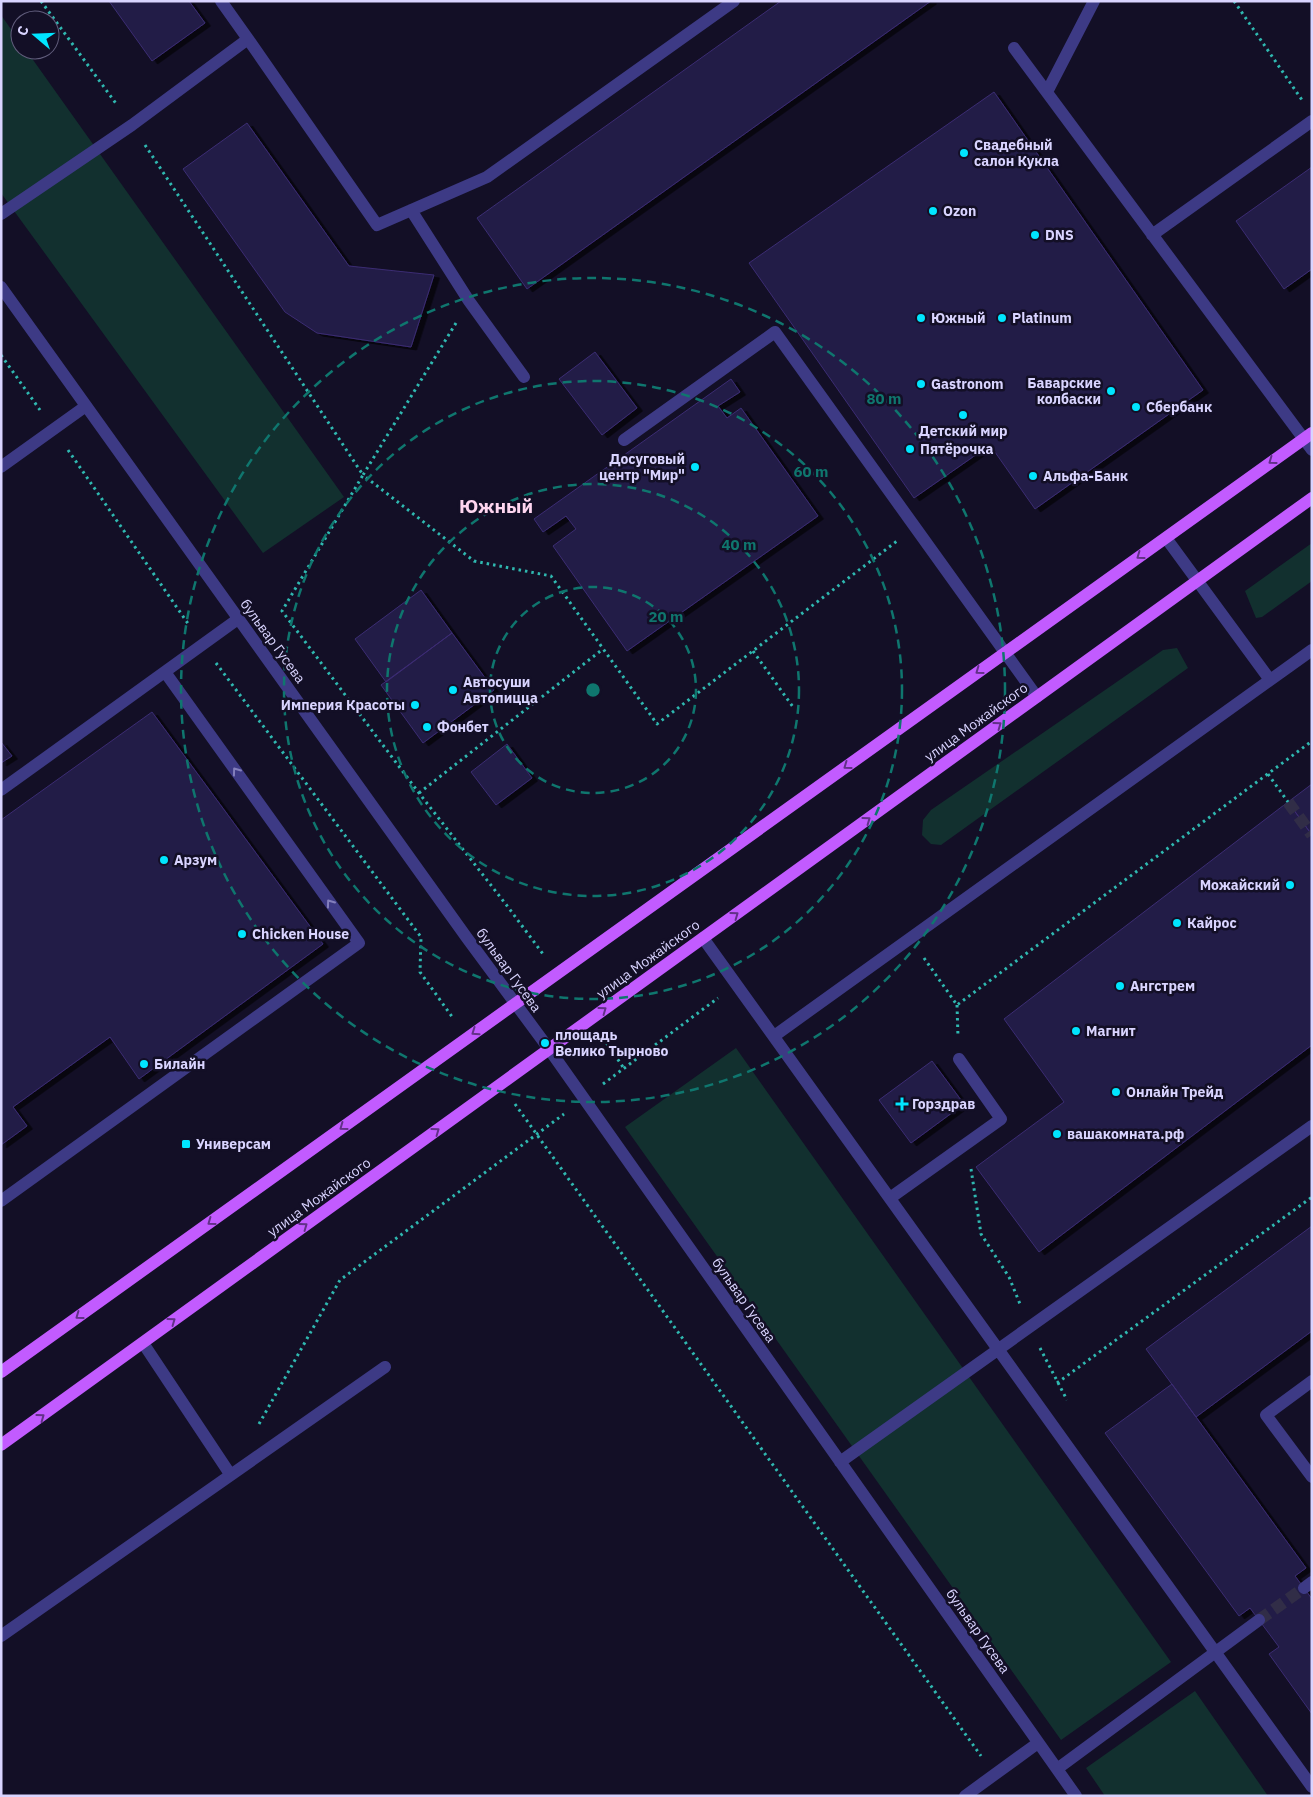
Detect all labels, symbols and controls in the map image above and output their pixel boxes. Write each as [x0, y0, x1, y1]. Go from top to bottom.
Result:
north arrow [10, 10, 60, 60]
text: С [13, 24, 33, 38]
place label: Свадебный салон Кукла [974, 136, 1059, 170]
marker: Свадебный салон Кукла [958, 147, 970, 159]
place label: Ozon [943, 202, 976, 220]
marker: Ozon [927, 205, 939, 217]
place label: DNS [1045, 226, 1074, 244]
marker: DNS [1029, 229, 1041, 241]
place label: Южный [931, 309, 986, 327]
place label: Platinum [1012, 309, 1072, 327]
marker: Южный [915, 312, 927, 324]
marker: Platinum [996, 312, 1008, 324]
place label: Баварские колбаски [1027, 374, 1101, 408]
place label: Gastronom [931, 375, 1004, 393]
marker: Gastronom [915, 378, 927, 390]
marker: Баварские колбаски [1105, 385, 1117, 397]
text: 80 m [867, 389, 901, 408]
place label: Сбербанк [1146, 398, 1212, 416]
marker: Сбербанк [1130, 401, 1142, 413]
marker: Детский мир [957, 409, 969, 421]
place label: Детский мир [918, 422, 1008, 440]
place label: Пятёрочка [920, 440, 993, 458]
marker: Пятёрочка [904, 443, 916, 455]
place label: Досуговый центр "Мир" [599, 450, 685, 484]
one-way arrow [1268, 455, 1278, 464]
marker: Досуговый центр "Мир" [689, 461, 701, 473]
text: 60 m [794, 462, 828, 481]
place label: Альфа-Банк [1043, 467, 1128, 485]
marker: Альфа-Банк [1027, 470, 1039, 482]
district label: Южный [459, 494, 533, 518]
text: 40 m [722, 535, 756, 554]
one-way arrow [1136, 550, 1146, 559]
street label: бульвар Гусева [236, 595, 310, 687]
text: 20 m [649, 607, 683, 626]
one-way arrow [975, 665, 985, 674]
place label: Автосуши Автопицца [463, 673, 538, 707]
street label: улица Можайского [921, 678, 1031, 766]
centre of rings [584, 681, 602, 699]
marker: Автосуши Автопицца [447, 684, 459, 696]
place label: Империя Красоты [281, 696, 405, 714]
marker: Империя Красоты [409, 699, 421, 711]
place label: Фонбет [437, 718, 489, 736]
marker: Фонбет [421, 721, 433, 733]
one-way arrow [992, 722, 1002, 731]
one-way arrow [844, 760, 853, 768]
one-way arrow [233, 767, 242, 777]
one-way arrow [861, 817, 870, 826]
place label: Арзум [174, 851, 217, 869]
marker: Арзум [158, 854, 170, 866]
place label: Можайский [1200, 876, 1280, 894]
marker: Можайский [1284, 879, 1296, 891]
one-way arrow [327, 899, 336, 909]
one-way arrow [729, 912, 739, 921]
place label: Кайрос [1187, 914, 1237, 932]
street label: улица Можайского [593, 915, 703, 1003]
marker: Кайрос [1171, 917, 1183, 929]
street label: бульвар Гусева [472, 924, 546, 1016]
place label: Chicken House [252, 925, 349, 943]
marker: Chicken House [236, 928, 248, 940]
place label: Ангстрем [1130, 977, 1195, 995]
marker: Ангстрем [1114, 980, 1126, 992]
one-way arrow [597, 1007, 607, 1016]
place label: Магнит [1086, 1022, 1136, 1040]
marker: Магнит [1070, 1025, 1082, 1037]
one-way arrow [471, 1026, 481, 1035]
place label: площадь Велико Тырново [555, 1026, 669, 1060]
marker: площадь Велико Тырново [539, 1037, 551, 1049]
place label: Билайн [154, 1055, 205, 1073]
marker: Билайн [138, 1058, 150, 1070]
place label: Онлайн Трейд [1126, 1083, 1223, 1101]
marker: Онлайн Трейд [1110, 1086, 1122, 1098]
place label: Горздрав [912, 1095, 975, 1113]
marker: Горздрав [896, 1098, 908, 1110]
one-way arrow [339, 1121, 349, 1130]
place label: вашакомната.рф [1067, 1125, 1184, 1143]
one-way arrow [430, 1128, 440, 1137]
marker: вашакомната.рф [1051, 1128, 1063, 1140]
place label: Универсам [196, 1135, 271, 1153]
marker: Универсам [180, 1138, 192, 1150]
street label: улица Можайского [264, 1153, 374, 1241]
one-way arrow [208, 1216, 217, 1224]
one-way arrow [298, 1223, 308, 1232]
street label: бульвар Гусева [708, 1254, 780, 1346]
one-way arrow [75, 1310, 85, 1319]
one-way arrow [167, 1318, 176, 1328]
one-way arrow [35, 1414, 45, 1423]
street label: бульвар Гусева [942, 1585, 1014, 1677]

